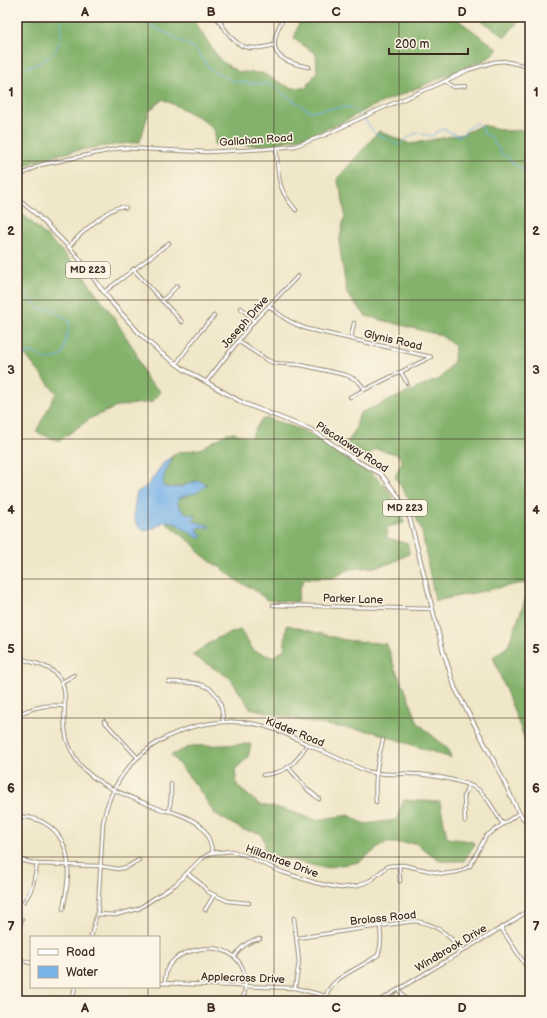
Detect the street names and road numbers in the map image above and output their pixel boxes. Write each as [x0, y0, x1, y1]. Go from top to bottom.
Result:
street label: Gallahan Road [219, 131, 293, 149]
road number: MD 223 [66, 262, 110, 278]
street label: Joseph Drive [219, 293, 272, 351]
street label: Glynis Road [363, 327, 423, 353]
street label: Piscataway Road [313, 419, 391, 475]
road number: MD 223 [383, 500, 427, 516]
street label: Parker Lane [323, 591, 384, 607]
street label: Kidder Road [264, 714, 326, 750]
street label: Hillantrae Drive [244, 842, 321, 880]
street label: Brolass Road [349, 908, 417, 928]
street label: Windbrook Drive [413, 921, 490, 974]
street label: Applecross Drive [201, 970, 286, 986]

